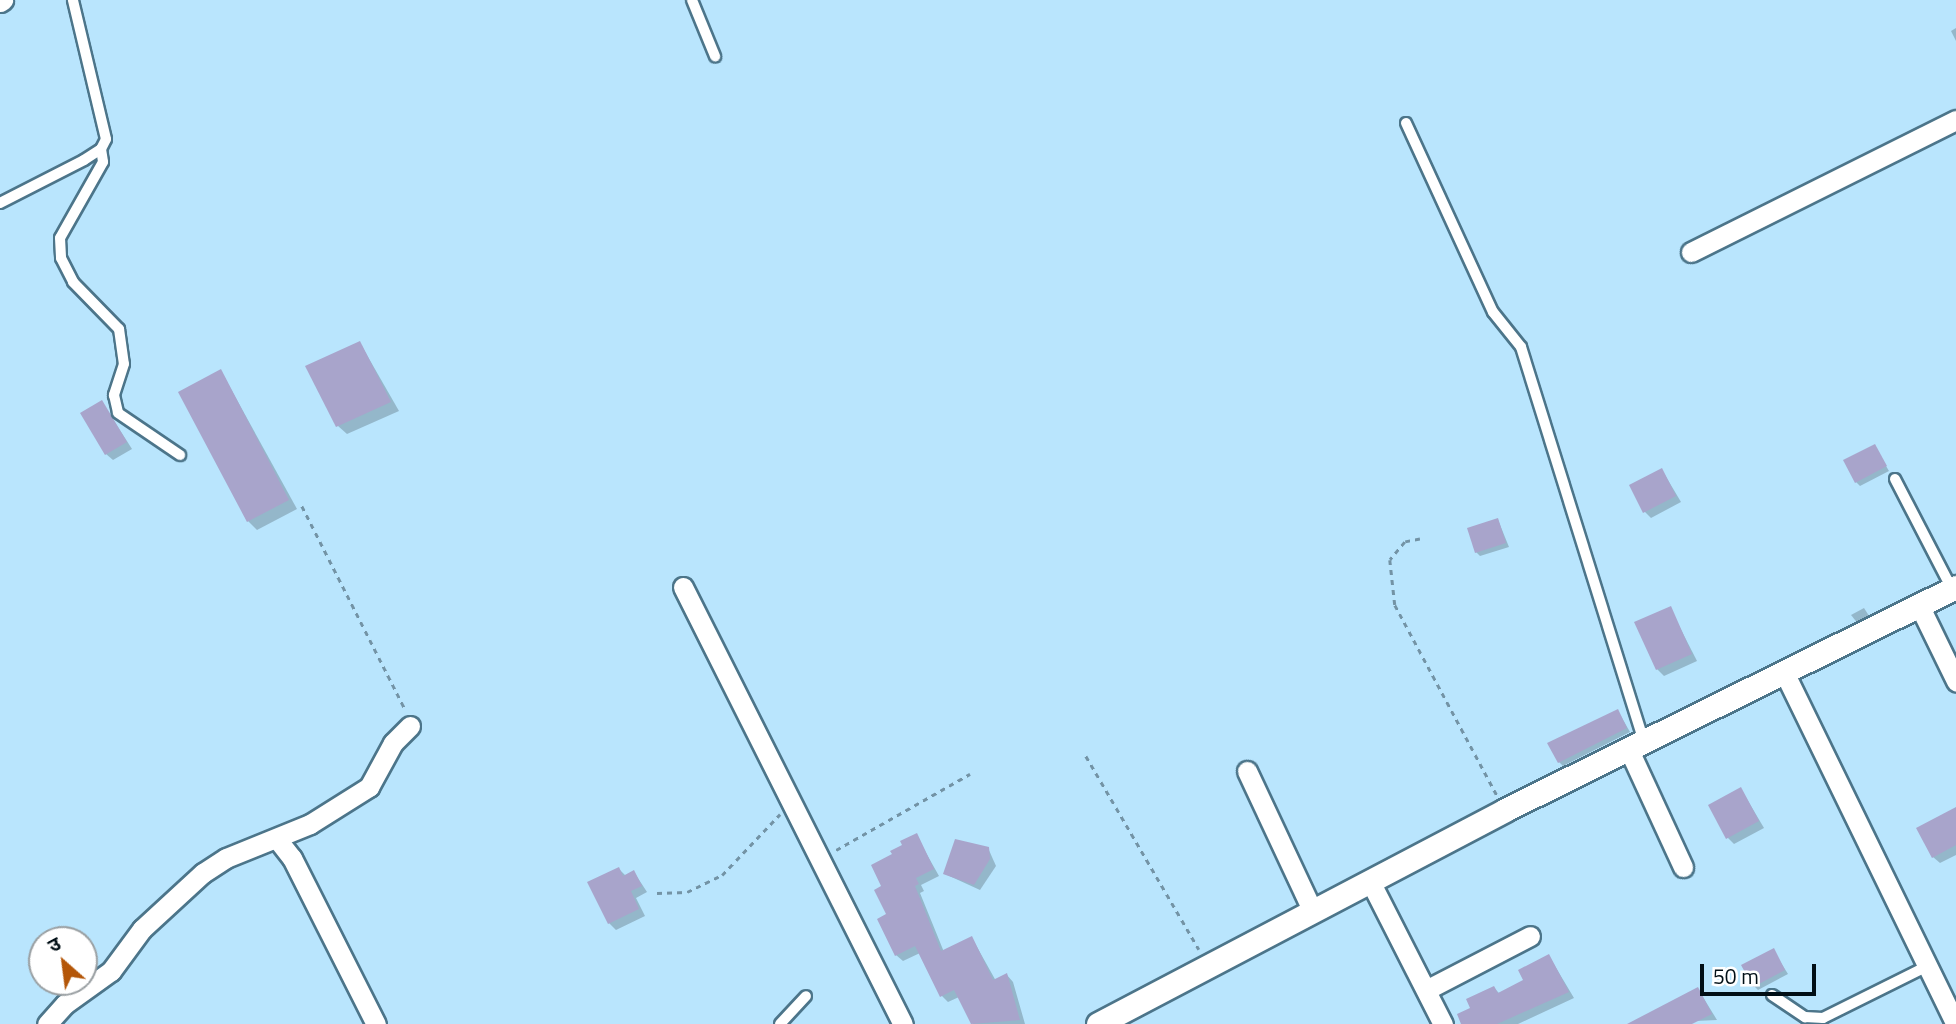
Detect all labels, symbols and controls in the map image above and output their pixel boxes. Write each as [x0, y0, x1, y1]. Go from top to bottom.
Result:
north arrow [28, 926, 98, 996]
text: उ [42, 928, 66, 959]
scale bar [1704, 950, 1820, 994]
text: 50 m [1713, 960, 1759, 992]

